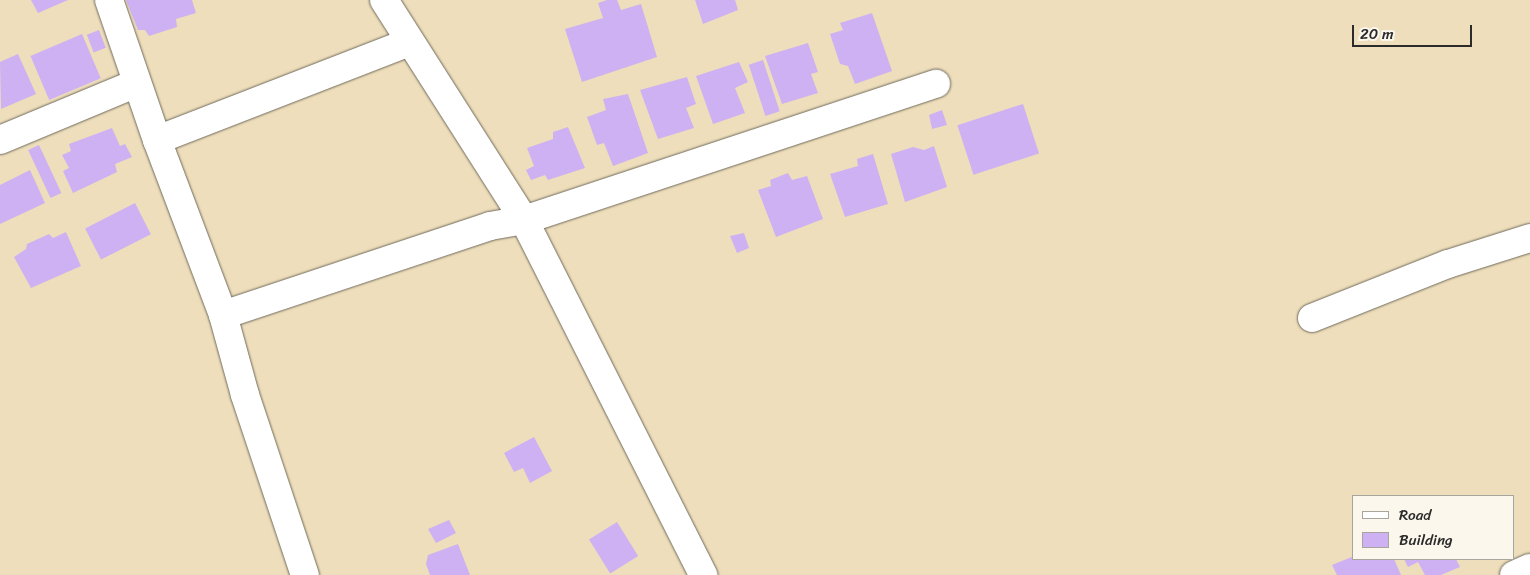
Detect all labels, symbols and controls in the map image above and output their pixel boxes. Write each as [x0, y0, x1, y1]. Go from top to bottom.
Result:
scale bar [1355, 15, 1475, 47]
text: 20 m [1360, 21, 1394, 47]
legend [1352, 495, 1515, 560]
text: Road [1399, 502, 1431, 528]
text: Building [1399, 527, 1453, 553]

